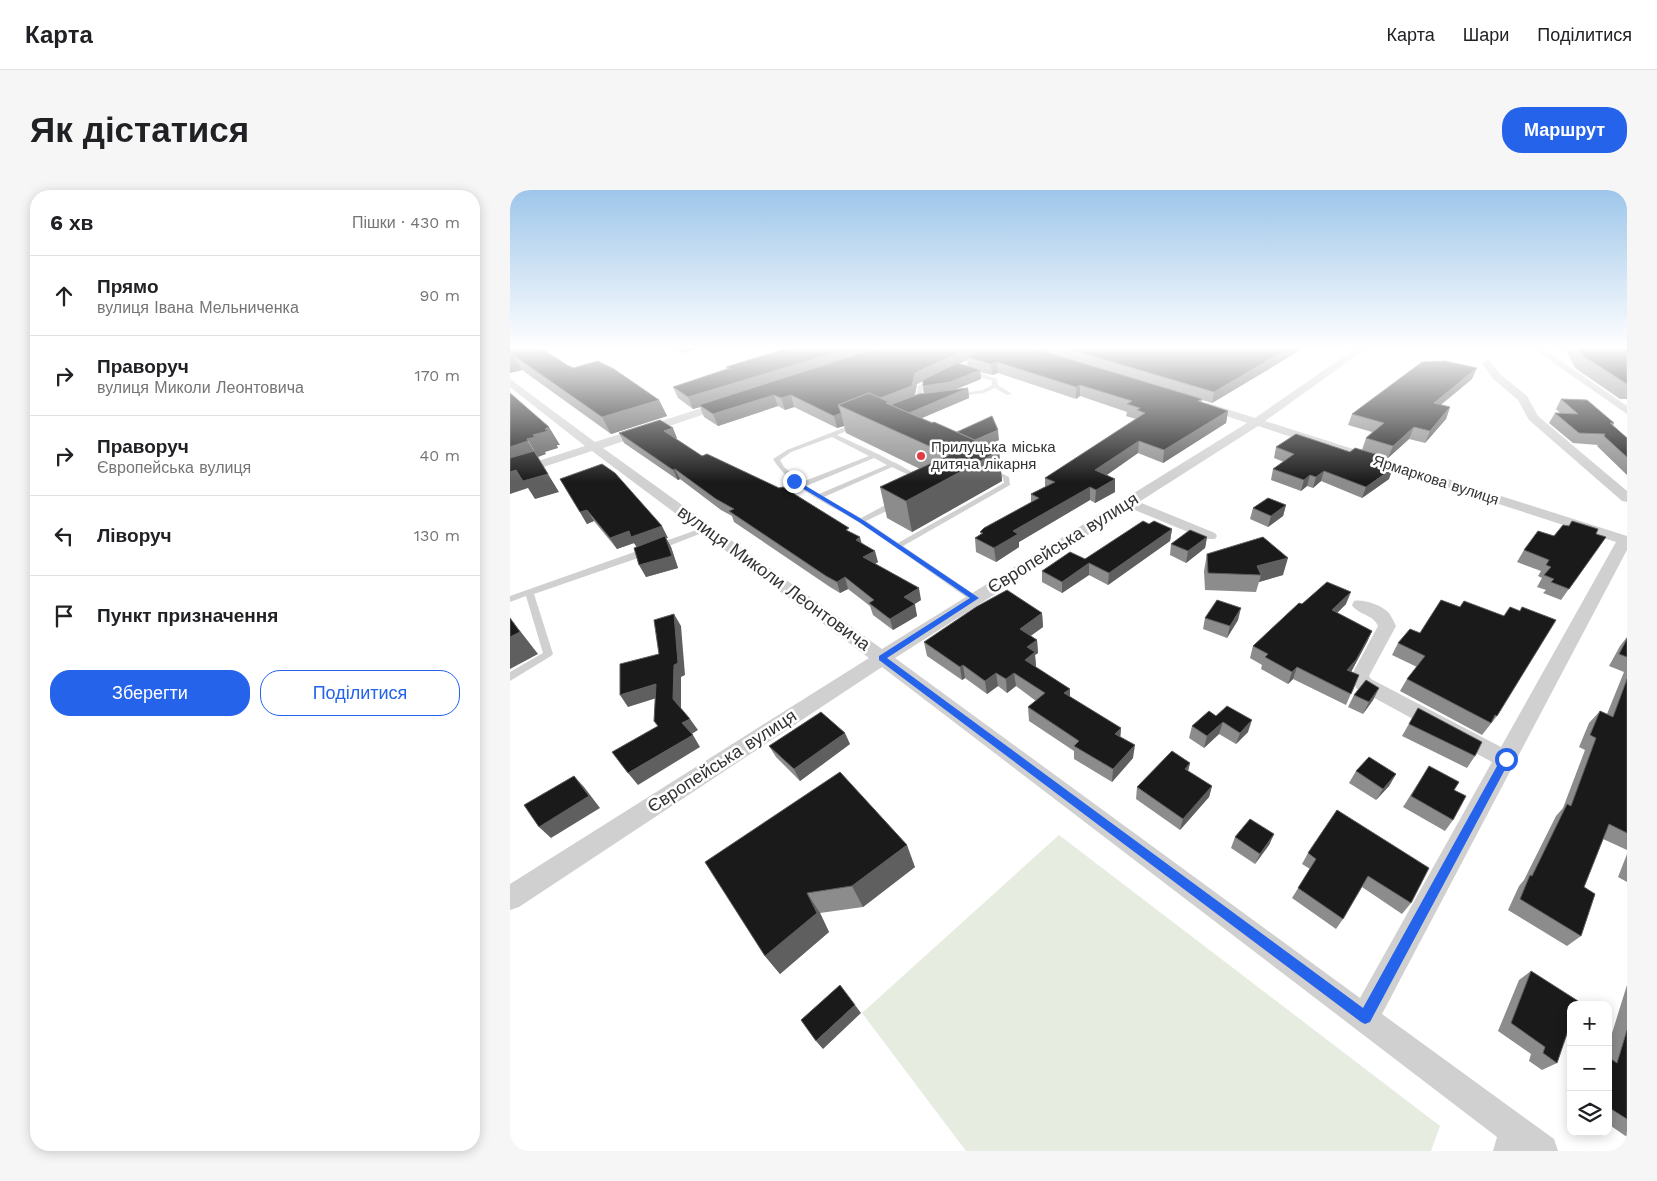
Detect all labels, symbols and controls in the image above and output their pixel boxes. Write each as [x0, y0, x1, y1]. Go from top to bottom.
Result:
text: Карта [25, 21, 93, 49]
text: Карта [1387, 24, 1435, 45]
text: Шари [1463, 24, 1509, 45]
text: Поділитися [1537, 24, 1632, 45]
button: Маршрут [1502, 107, 1627, 153]
text: Як дістатися [30, 109, 249, 151]
text: 6 хв [50, 210, 94, 235]
text: Пішки · 430 m [352, 213, 460, 232]
text: Прямо [97, 275, 159, 298]
icon: ahead [50, 282, 78, 310]
text: 90 m [419, 286, 460, 305]
text: вулиця Івана Мельниченка [97, 298, 299, 317]
text: Праворуч [97, 355, 189, 378]
icon: right [50, 362, 78, 390]
text: 170 m [414, 366, 460, 385]
text: вулиця Миколи Леонтовича [97, 378, 304, 397]
text: Праворуч [97, 435, 189, 458]
place label: Прилуцька міська дитяча лікарня [931, 438, 1056, 473]
icon: right [50, 442, 78, 470]
text: 40 m [420, 446, 460, 465]
marker: Прилуцька міська дитяча лікарня [915, 450, 927, 462]
street label: Ярмаркова вулиця [1371, 451, 1501, 509]
text: Європейська вулиця [97, 458, 251, 477]
route end [783, 470, 806, 493]
street label: Європейська вулиця [984, 488, 1142, 597]
street label: вулиця Миколи Леонтовича [674, 501, 875, 655]
icon: left [50, 522, 78, 550]
text: Ліворуч [97, 524, 172, 547]
text: 130 m [414, 526, 460, 545]
icon: arrive [50, 602, 78, 630]
text: Пункт призначення [97, 604, 278, 627]
button: Зберегти [50, 670, 250, 716]
button: Поділитися [260, 670, 460, 716]
street label: Європейська вулиця [643, 705, 800, 817]
route start [1495, 748, 1518, 771]
map controls [1567, 1001, 1612, 1136]
button: + [1567, 1001, 1612, 1046]
button: − [1567, 1046, 1612, 1091]
button: layers [1567, 1091, 1612, 1136]

